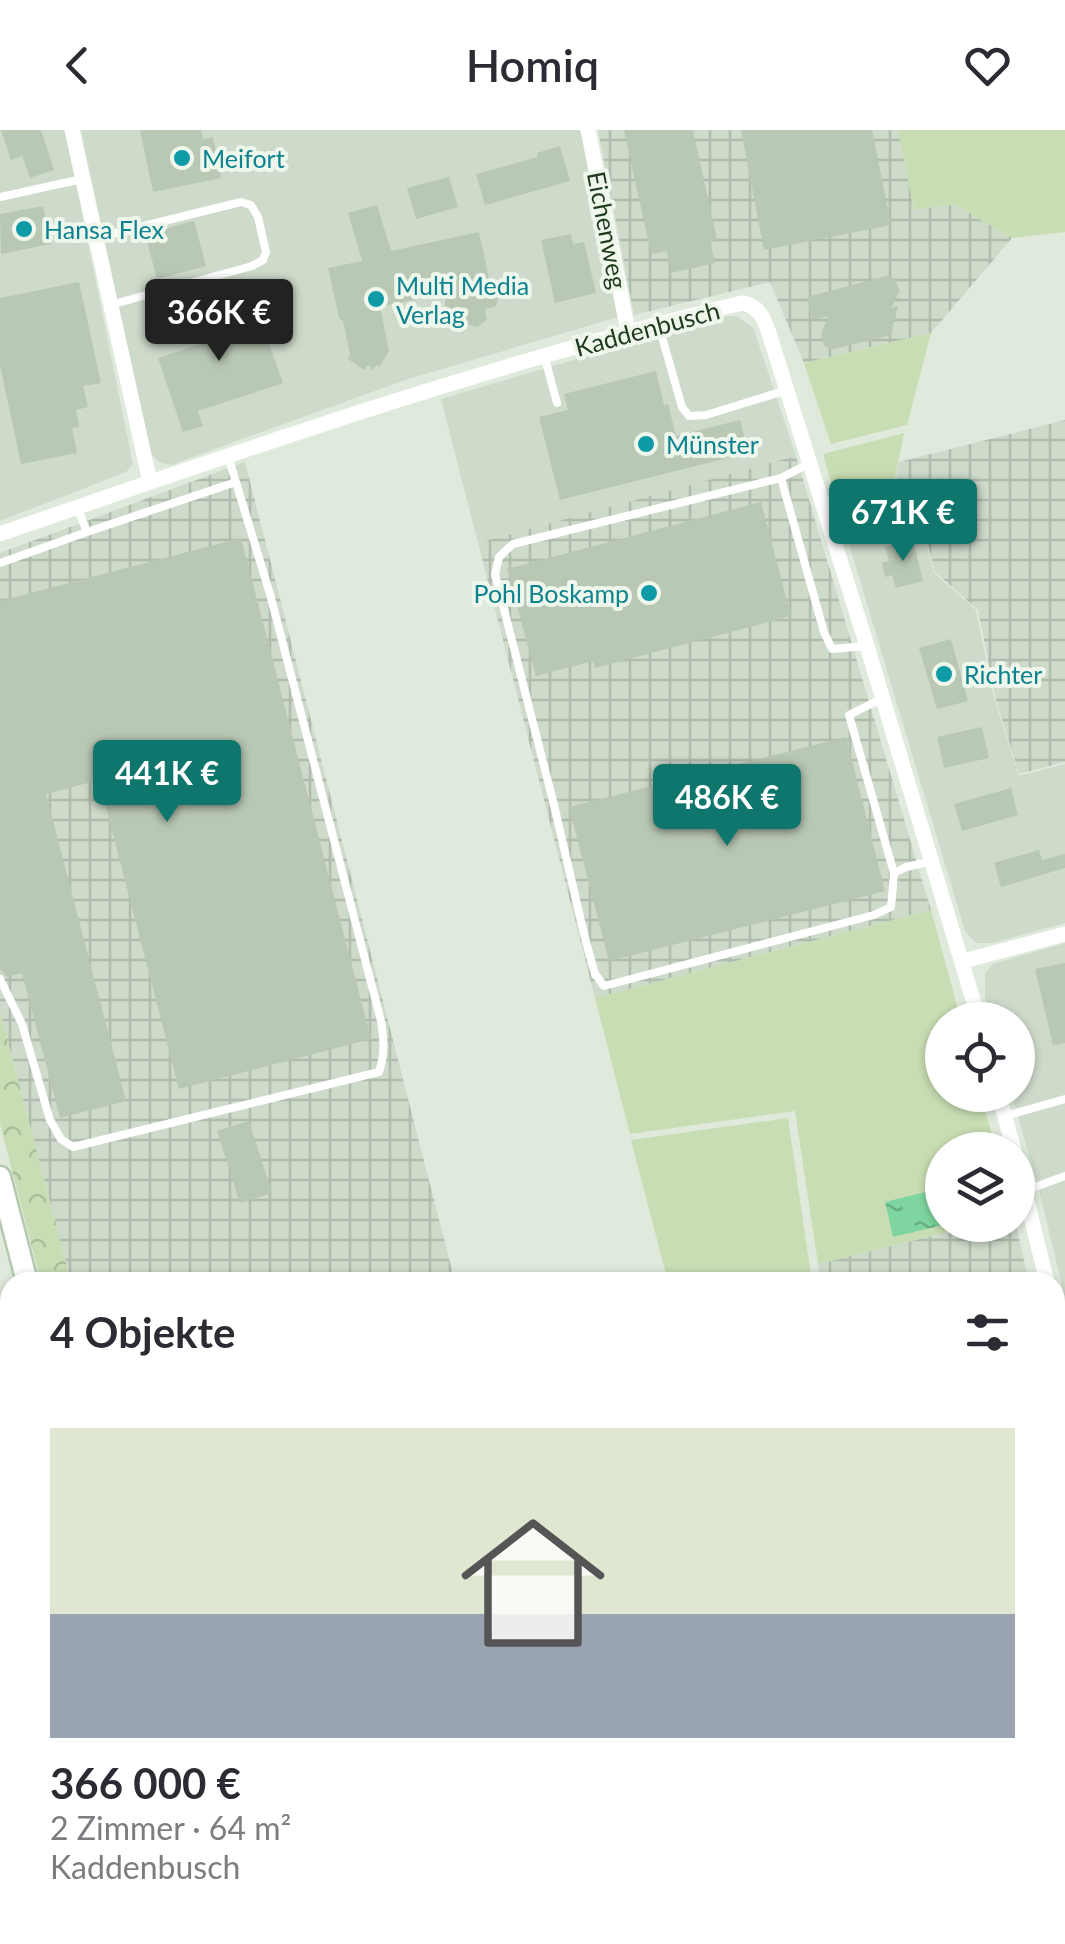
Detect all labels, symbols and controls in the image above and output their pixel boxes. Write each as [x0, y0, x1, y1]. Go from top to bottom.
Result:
icon: back [50, 38, 105, 93]
text: Homiq [466, 38, 599, 92]
icon: heart [960, 38, 1015, 93]
place label: Meifort [202, 143, 285, 173]
marker: Meifort [171, 147, 193, 169]
street label: Eichenweg [582, 169, 634, 291]
place label: Hansa Flex [44, 214, 165, 244]
marker: Hansa Flex [13, 218, 35, 240]
place label: Multi Media Verlag [396, 270, 529, 329]
pin: 366K € [138, 279, 300, 364]
marker: Multi Media Verlag [365, 288, 387, 310]
text: 366K € [167, 292, 271, 331]
street label: Kaddenbusch [571, 294, 723, 362]
place label: Münster [666, 429, 759, 459]
marker: Münster [635, 433, 657, 455]
pin: 671K € [822, 479, 984, 564]
text: 671K € [851, 492, 955, 531]
place label: Pohl Boskamp [474, 578, 629, 608]
marker: Pohl Boskamp [638, 582, 660, 604]
place label: Richter [964, 659, 1042, 689]
marker: Richter [933, 663, 955, 685]
pin: 441K € [86, 740, 248, 825]
text: 441K € [115, 753, 219, 792]
pin: 486K € [646, 764, 808, 849]
text: 486K € [675, 777, 779, 816]
map controls [925, 1002, 1035, 1242]
button: locate [925, 1002, 1035, 1112]
button: layers [925, 1132, 1035, 1242]
icon: filters [960, 1305, 1015, 1360]
text: 4 Objekte [50, 1307, 235, 1357]
icon: home [443, 1493, 623, 1673]
text: 366 000 € [50, 1758, 241, 1808]
text: 2 Zimmer · 64 m² [50, 1808, 291, 1847]
text: Kaddenbusch [50, 1847, 240, 1886]

